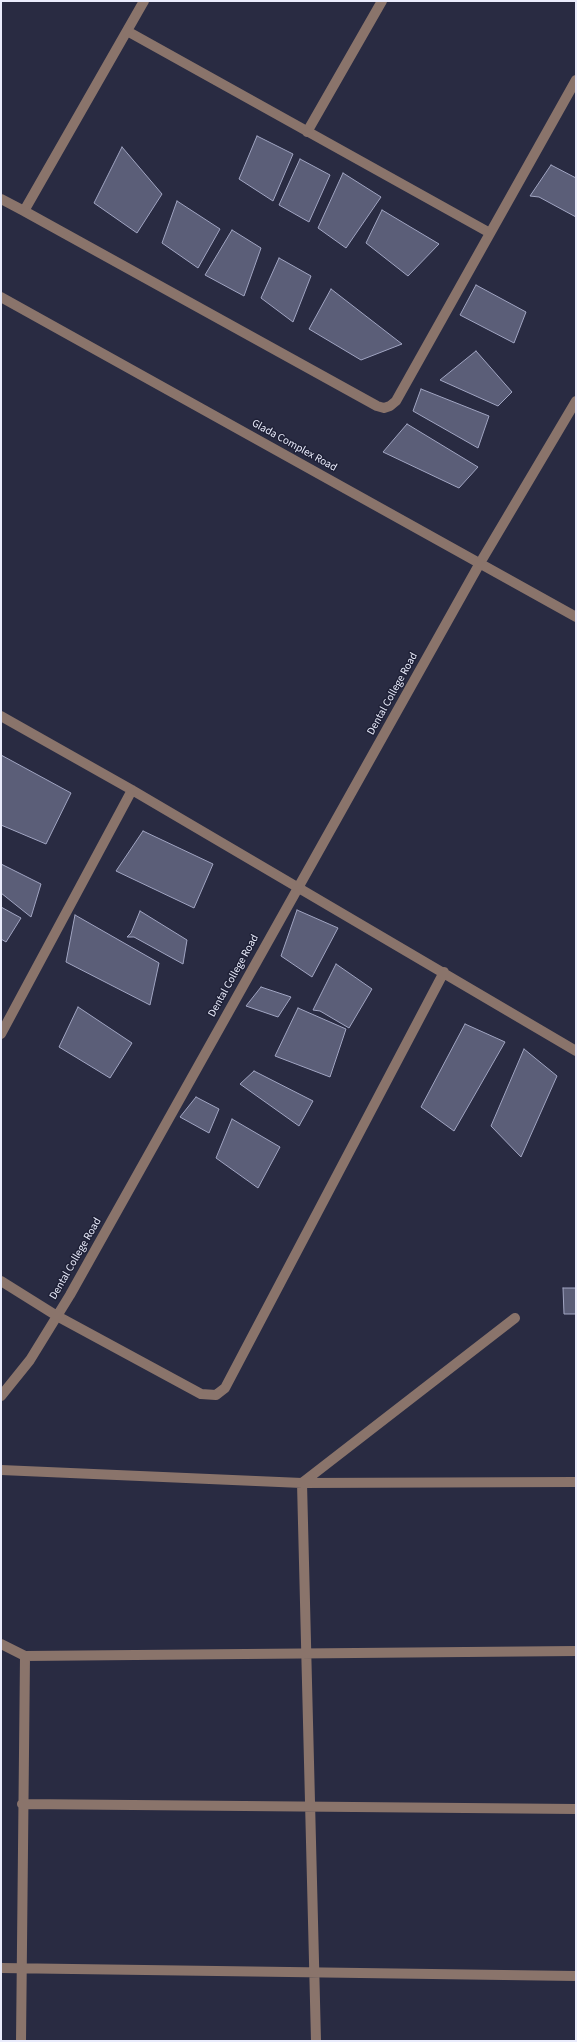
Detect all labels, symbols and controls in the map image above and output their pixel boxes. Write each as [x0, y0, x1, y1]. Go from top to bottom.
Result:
street label: Glada Complex Road [249, 417, 339, 475]
street label: Dental College Road [365, 651, 421, 737]
street label: Dental College Road [206, 933, 262, 1019]
street label: Dental College Road [47, 1216, 105, 1302]

